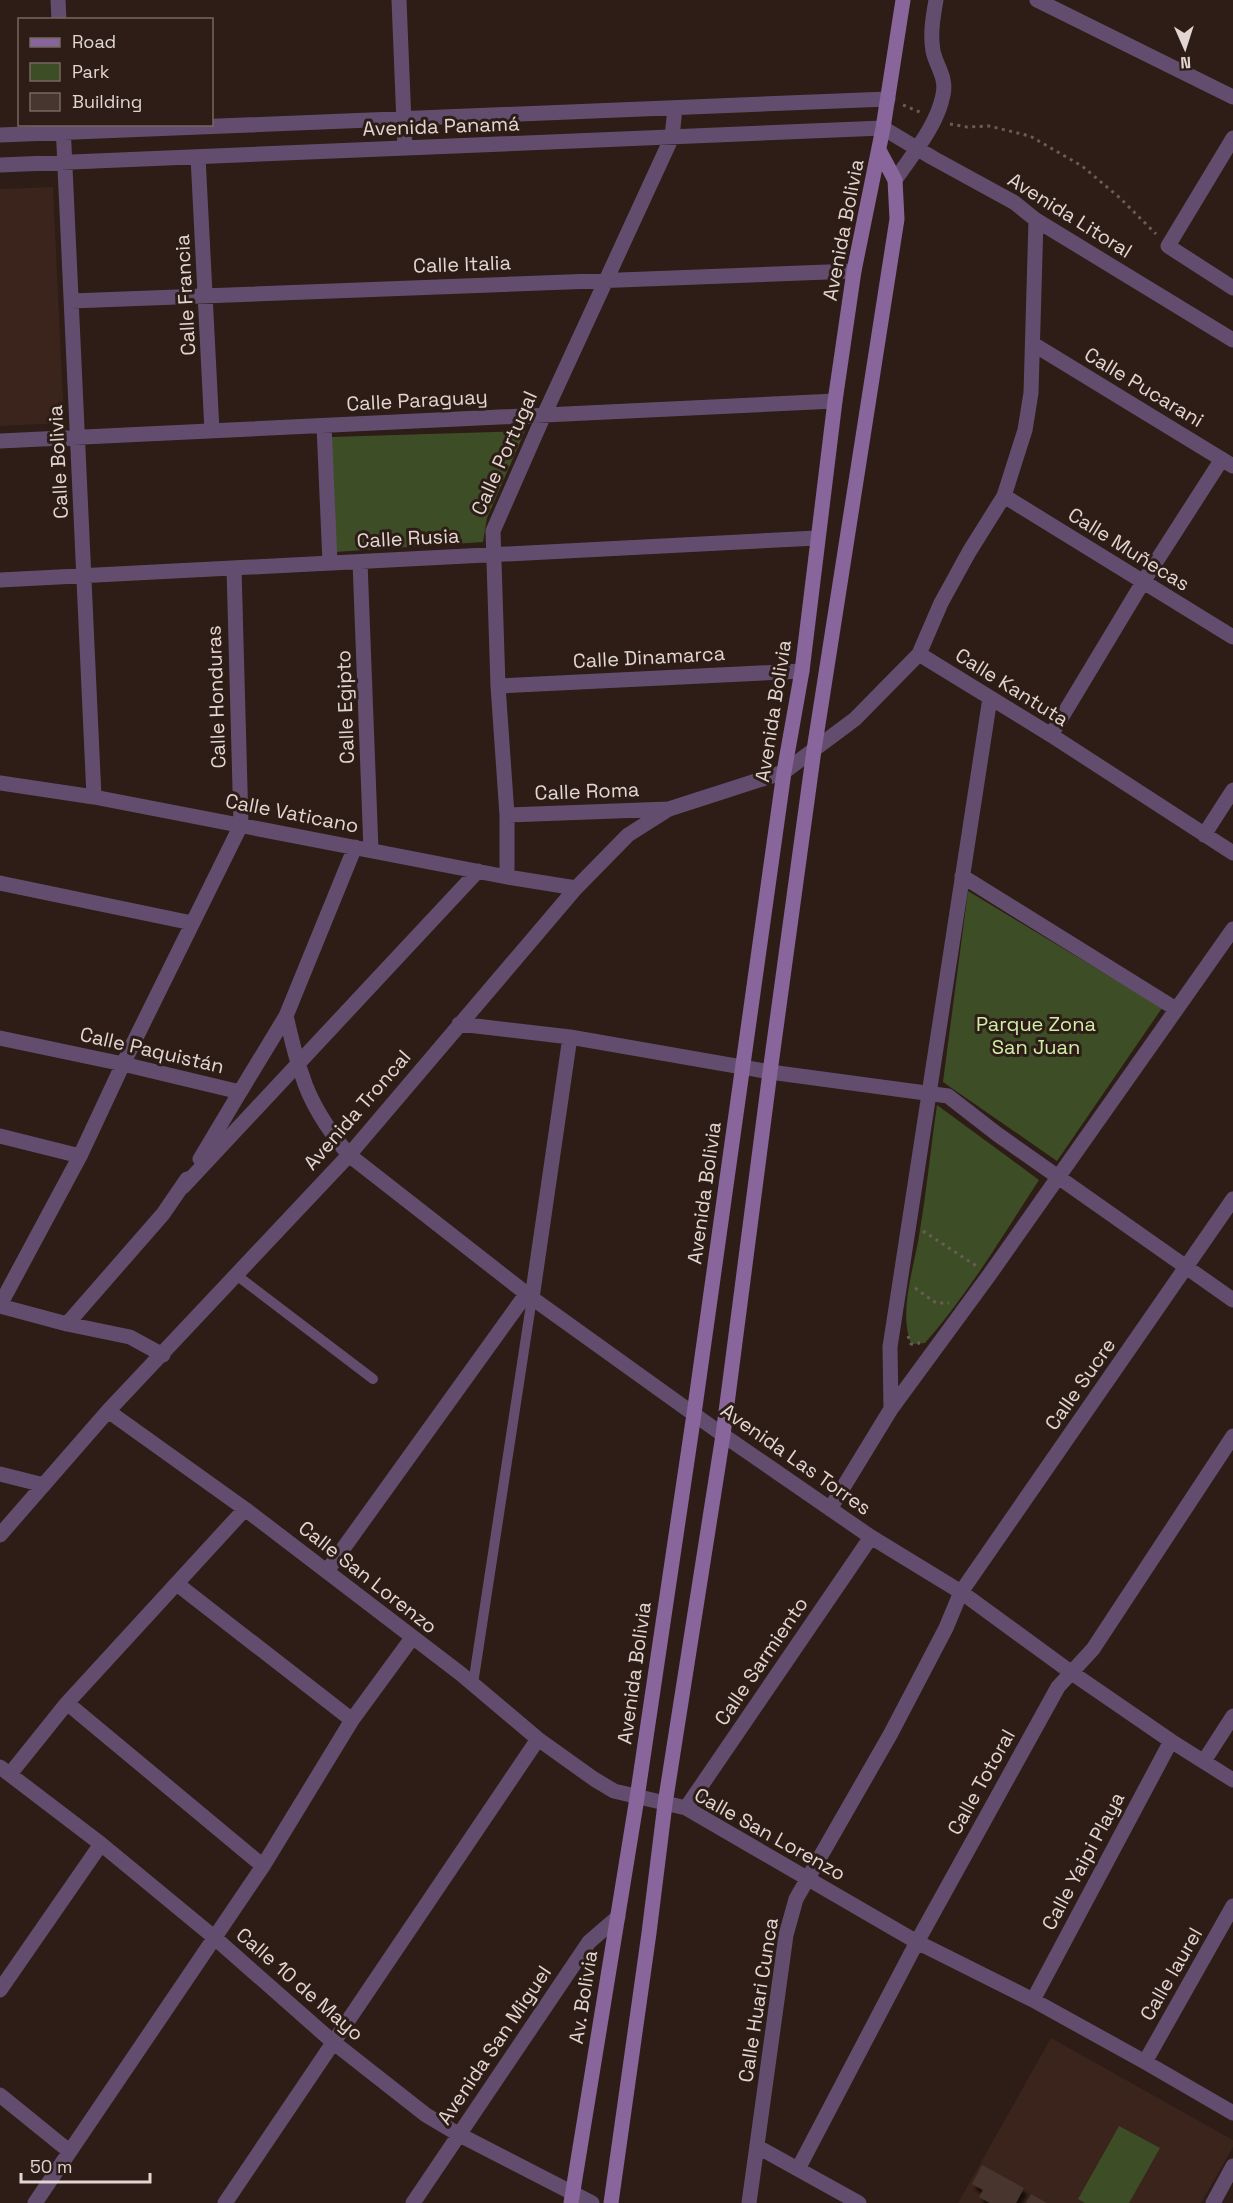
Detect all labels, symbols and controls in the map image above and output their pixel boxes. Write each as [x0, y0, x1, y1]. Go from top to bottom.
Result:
legend [18, 18, 213, 126]
north arrow [1155, 18, 1215, 78]
text: Road [72, 30, 116, 53]
text: N [1180, 52, 1192, 73]
text: Park [72, 60, 110, 83]
text: Building [72, 90, 142, 113]
street label: Avenida Panamá [362, 110, 520, 142]
street label: Avenida Bolivia [817, 157, 869, 303]
street label: Avenida Litoral [1003, 166, 1137, 264]
street label: Calle Francia [169, 234, 201, 356]
street label: Calle Italia [413, 249, 511, 279]
street label: Calle Pucarani [1080, 341, 1208, 433]
street label: Calle Paraguay [346, 383, 488, 417]
street label: Calle Portugal [465, 387, 543, 519]
street label: Calle Bolivia [42, 405, 74, 519]
street label: Calle Muñecas [1063, 501, 1195, 597]
street label: Calle Rusia [356, 522, 460, 554]
street label: Calle Honduras [201, 625, 231, 769]
street label: Avenida Bolivia [749, 638, 797, 784]
street label: Calle Dinamarca [572, 640, 726, 674]
street label: Calle Kantuta [950, 642, 1074, 732]
street label: Calle Egipto [330, 650, 360, 764]
street label: Calle Roma [534, 776, 640, 806]
street label: Calle Vaticano [223, 787, 361, 839]
park label: Parque Zona San Juan [976, 1011, 1096, 1060]
street label: Calle Paquistán [77, 1021, 227, 1079]
street label: Avenida Troncal [298, 1044, 416, 1176]
street label: Avenida Bolivia [681, 1120, 727, 1266]
street label: Calle Sucre [1039, 1333, 1121, 1435]
street label: Avenida Las Torres [716, 1397, 876, 1521]
street label: Calle San Lorenzo [293, 1515, 443, 1639]
street label: Calle Sarmiento [708, 1592, 814, 1730]
street label: Avenida Bolivia [611, 1600, 657, 1746]
street label: Calle Totoral [941, 1724, 1021, 1840]
street label: Calle San Lorenzo [690, 1782, 850, 1886]
street label: Calle Yaipi Playa [1036, 1787, 1130, 1935]
street label: Calle Huari Cunca [732, 1916, 784, 2084]
street label: Calle 10 de Mayo [231, 1922, 369, 2046]
street label: Calle laurel [1134, 1923, 1208, 2025]
street label: Av. Bolivia [563, 1948, 603, 2046]
street label: Avenida San Miguel [431, 1961, 557, 2129]
scale bar [21, 2146, 150, 2184]
text: 50 m [30, 2155, 72, 2178]

